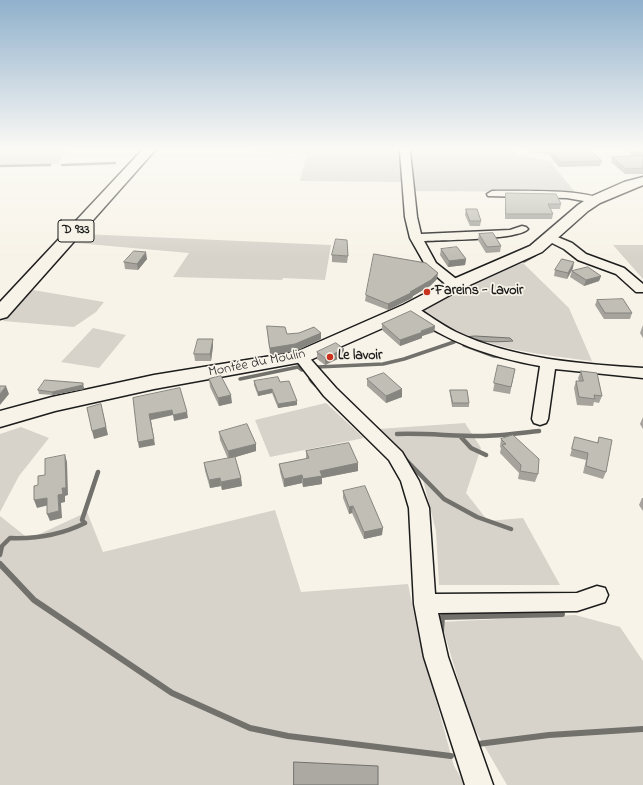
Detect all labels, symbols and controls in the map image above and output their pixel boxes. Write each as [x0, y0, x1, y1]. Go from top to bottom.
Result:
road number: D 933 [58, 220, 94, 242]
place label: Fareins - Lavoir [435, 284, 523, 300]
marker: Fareins - Lavoir [422, 287, 432, 297]
street label: Montée du Moulin [207, 346, 307, 382]
place label: Le lavoir [338, 349, 382, 365]
marker: Le lavoir [325, 352, 335, 362]

